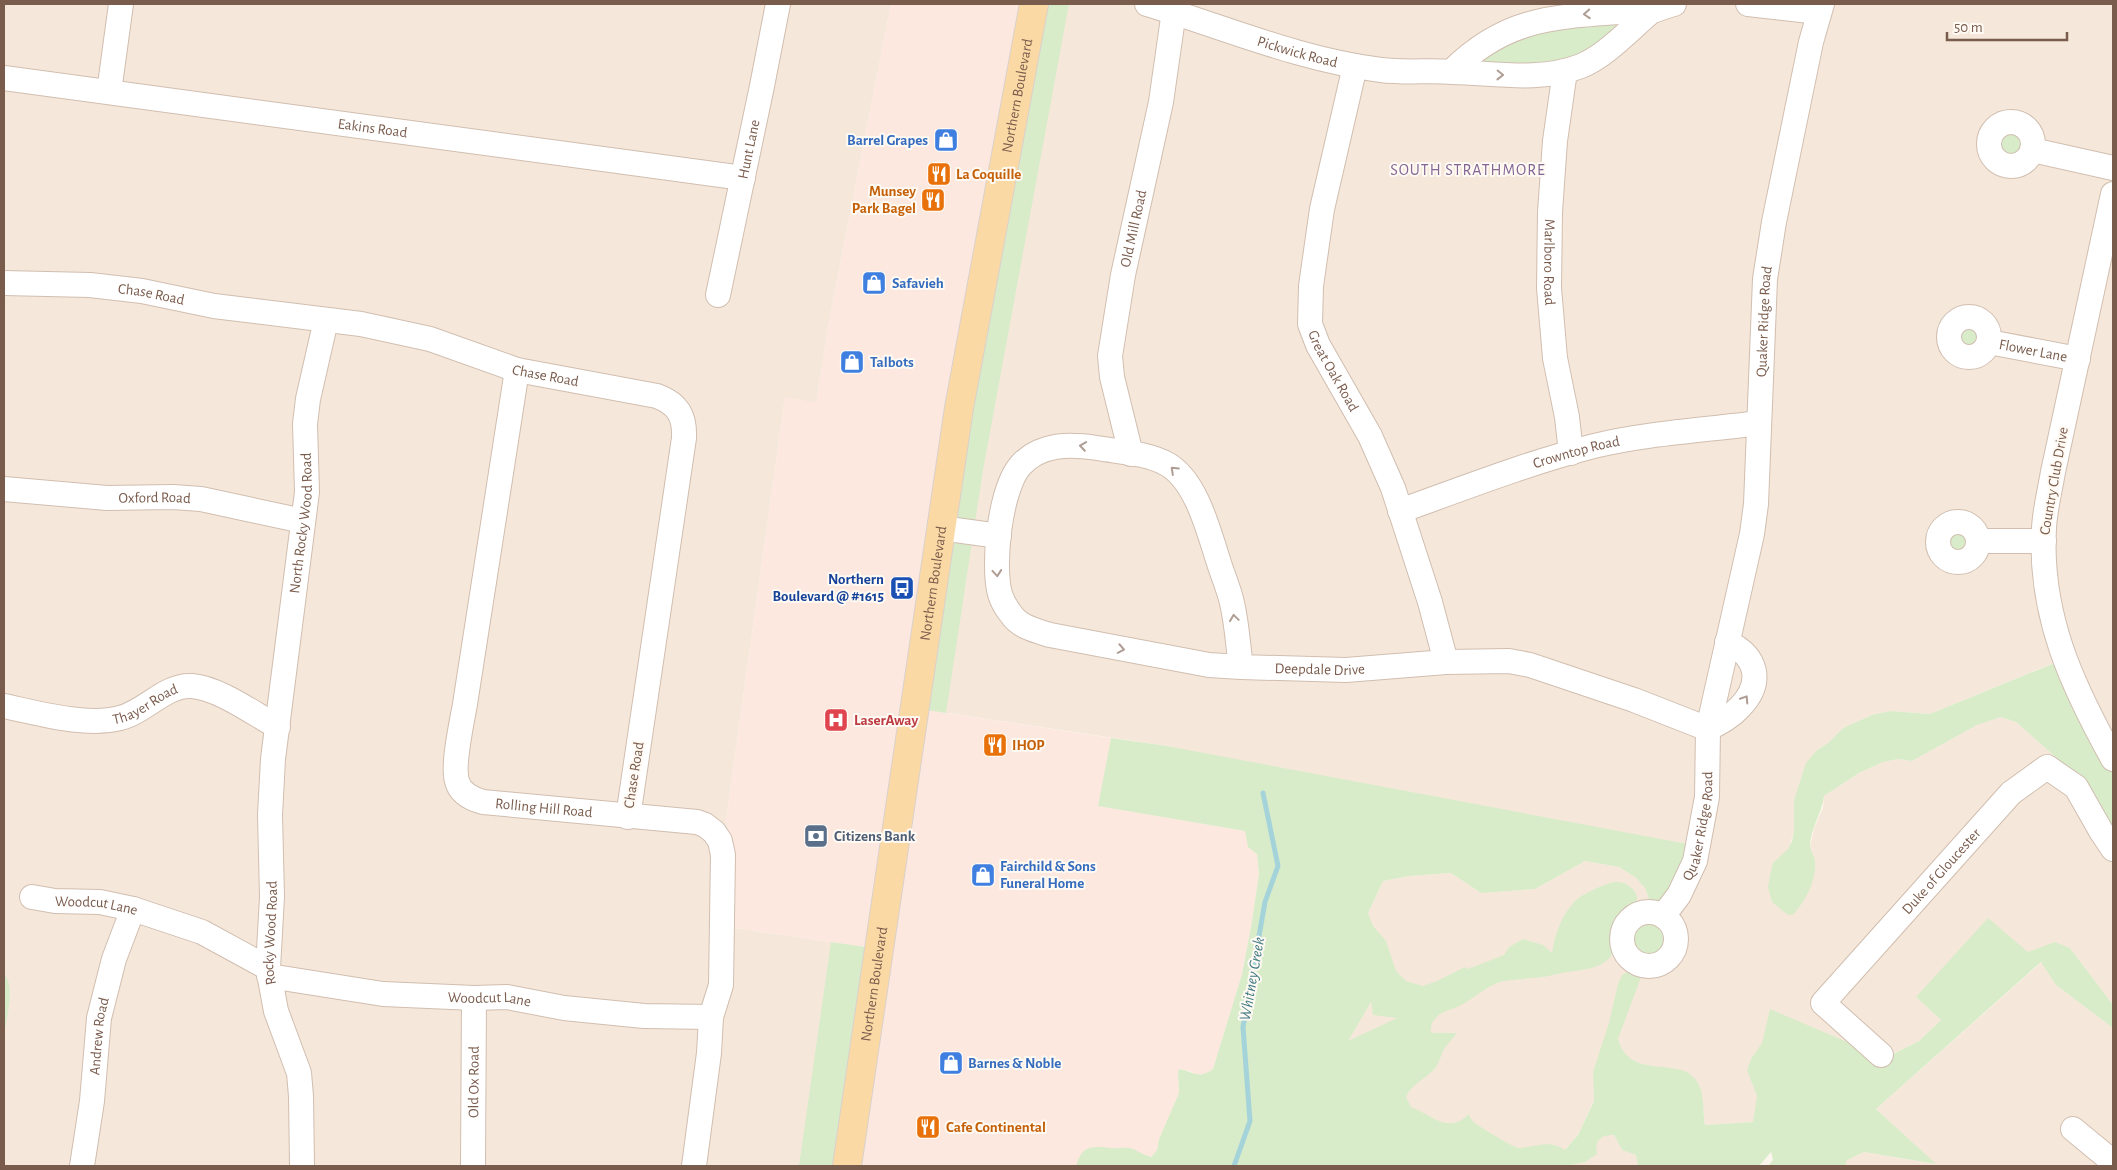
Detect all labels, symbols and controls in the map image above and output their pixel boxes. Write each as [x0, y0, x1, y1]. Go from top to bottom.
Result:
one-way arrow [1582, 9, 1590, 20]
scale bar [1947, 10, 2067, 42]
text: 50 m [1954, 20, 1983, 35]
street label: Pickwick Road [1255, 33, 1339, 70]
street label: Northern Boulevard [999, 37, 1035, 154]
one-way arrow [1497, 70, 1505, 80]
street label: Eakins Road [337, 116, 409, 140]
street label: Hunt Lane [735, 118, 762, 180]
shop icon: Barrel Grapes [933, 127, 959, 153]
place label: Barrel Grapes [847, 133, 928, 148]
restaurant icon: La Coquille [926, 161, 952, 187]
district label: SOUTH STRATHMORE [1390, 162, 1546, 178]
place label: La Coquille [956, 167, 1021, 182]
place label: Munsey Park Bagel [852, 184, 916, 216]
restaurant icon: Munsey Park Bagel [920, 187, 946, 213]
street label: Old Mill Road [1117, 188, 1149, 269]
street label: Marlboro Road [1541, 219, 1558, 306]
street label: Quaker Ridge Road [1754, 265, 1775, 377]
shop icon: Safavieh [861, 270, 887, 296]
place label: Safavieh [892, 276, 944, 291]
street label: Chase Road [117, 281, 186, 307]
street label: Great Oak Road [1306, 328, 1362, 414]
street label: Flower Lane [1998, 337, 2069, 364]
shop icon: Talbots [839, 349, 865, 375]
place label: Talbots [870, 355, 914, 370]
street label: Chase Road [510, 361, 580, 389]
street label: Country Club Drive [2037, 426, 2071, 536]
street label: Crowntop Road [1531, 433, 1621, 471]
one-way arrow [1079, 441, 1088, 451]
street label: North Rocky Wood Road [287, 452, 315, 594]
one-way arrow [1170, 467, 1179, 476]
street label: Oxford Road [118, 489, 192, 506]
street label: Northern Boulevard [917, 525, 949, 642]
one-way arrow [992, 569, 1003, 577]
place label: Northern Boulevard @ #1615 [772, 572, 884, 604]
bus stop icon: Northern Boulevard @ #1615 [889, 575, 915, 601]
one-way arrow [1229, 614, 1240, 622]
one-way arrow [1117, 644, 1126, 654]
street label: Deepdale Drive [1274, 660, 1365, 678]
street label: Thayer Road [111, 681, 180, 727]
one-way arrow [1739, 696, 1749, 705]
hospital icon: LaserAway [823, 707, 849, 733]
place label: LaserAway [854, 713, 918, 728]
restaurant icon: IHOP [982, 732, 1008, 758]
place label: IHOP [1012, 738, 1045, 753]
street label: Chase Road [621, 740, 647, 809]
street label: Quaker Ridge Road [1679, 771, 1715, 883]
street label: Rolling Hill Road [495, 796, 593, 820]
bank icon: Citizens Bank [803, 823, 829, 849]
street label: Duke of Gloucester [1899, 825, 1983, 917]
place label: Citizens Bank [834, 829, 916, 844]
place label: Fairchild & Sons Funeral Home [1000, 859, 1096, 891]
shop icon: Fairchild & Sons Funeral Home [970, 862, 996, 888]
street label: Rocky Wood Road [260, 881, 280, 986]
street label: Woodcut Lane [55, 893, 140, 918]
street label: Northern Boulevard [858, 925, 890, 1042]
water label: Whitney Creek [1237, 936, 1267, 1022]
street label: Woodcut Lane [447, 989, 532, 1009]
street label: Andrew Road [87, 995, 112, 1076]
street label: Old Ox Road [466, 1046, 481, 1118]
shop icon: Barnes & Noble [938, 1050, 964, 1076]
place label: Barnes & Noble [968, 1056, 1061, 1071]
restaurant icon: Cafe Continental [915, 1114, 941, 1140]
place label: Cafe Continental [946, 1120, 1046, 1135]

